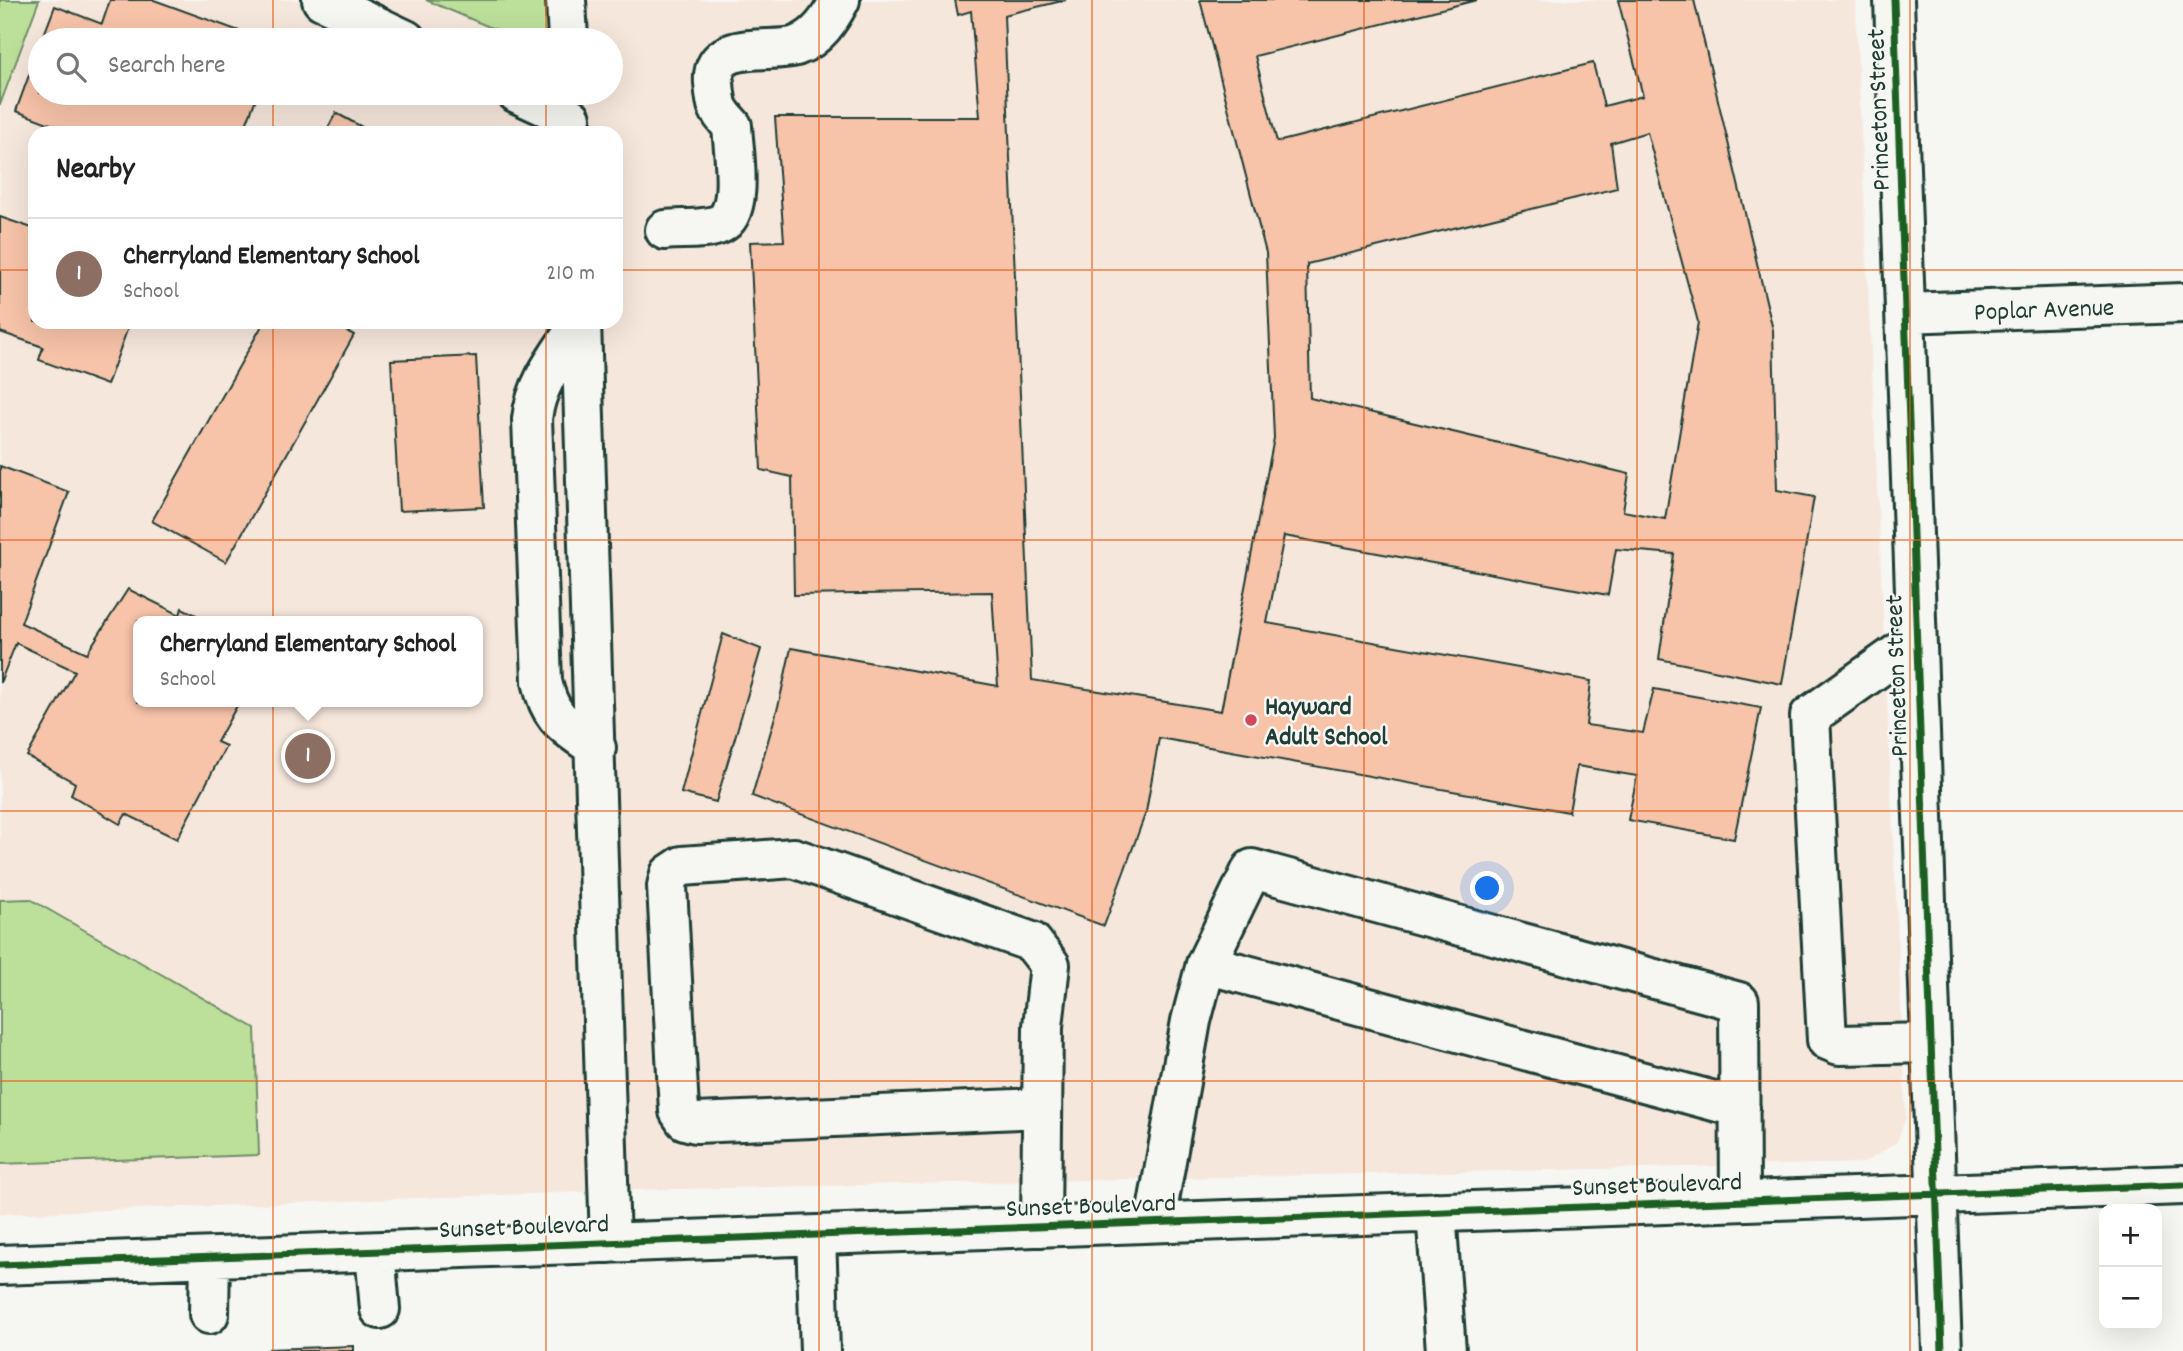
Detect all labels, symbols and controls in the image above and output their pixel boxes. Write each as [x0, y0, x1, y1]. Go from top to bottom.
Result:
search box [28, 28, 623, 105]
street label: Princeton Street [1859, 28, 1902, 192]
icon: search [52, 48, 90, 86]
text: Search here [108, 48, 226, 85]
text: Nearby [56, 150, 134, 193]
text: Cherryland Elementary School [123, 239, 419, 276]
text: 1 [76, 258, 82, 291]
text: 210 m [546, 258, 595, 291]
text: School [123, 276, 179, 309]
street label: Poplar Avenue [1973, 291, 2115, 332]
street label: Princeton Street [1877, 594, 1920, 758]
popup [133, 616, 483, 707]
text: Cherryland Elementary School [160, 627, 456, 664]
text: School [160, 664, 216, 697]
place label: Hayward Adult School [1265, 690, 1388, 757]
marker: Hayward Adult School [1243, 712, 1259, 728]
pin: 1 [285, 730, 331, 782]
your location [1470, 871, 1504, 905]
street label: Sunset Boulevard [1571, 1165, 1743, 1208]
street label: Sunset Boulevard [1005, 1186, 1177, 1229]
map controls [2099, 1204, 2162, 1330]
button: + [2099, 1204, 2162, 1267]
street label: Sunset Boulevard [438, 1207, 610, 1250]
button: − [2099, 1267, 2162, 1330]

